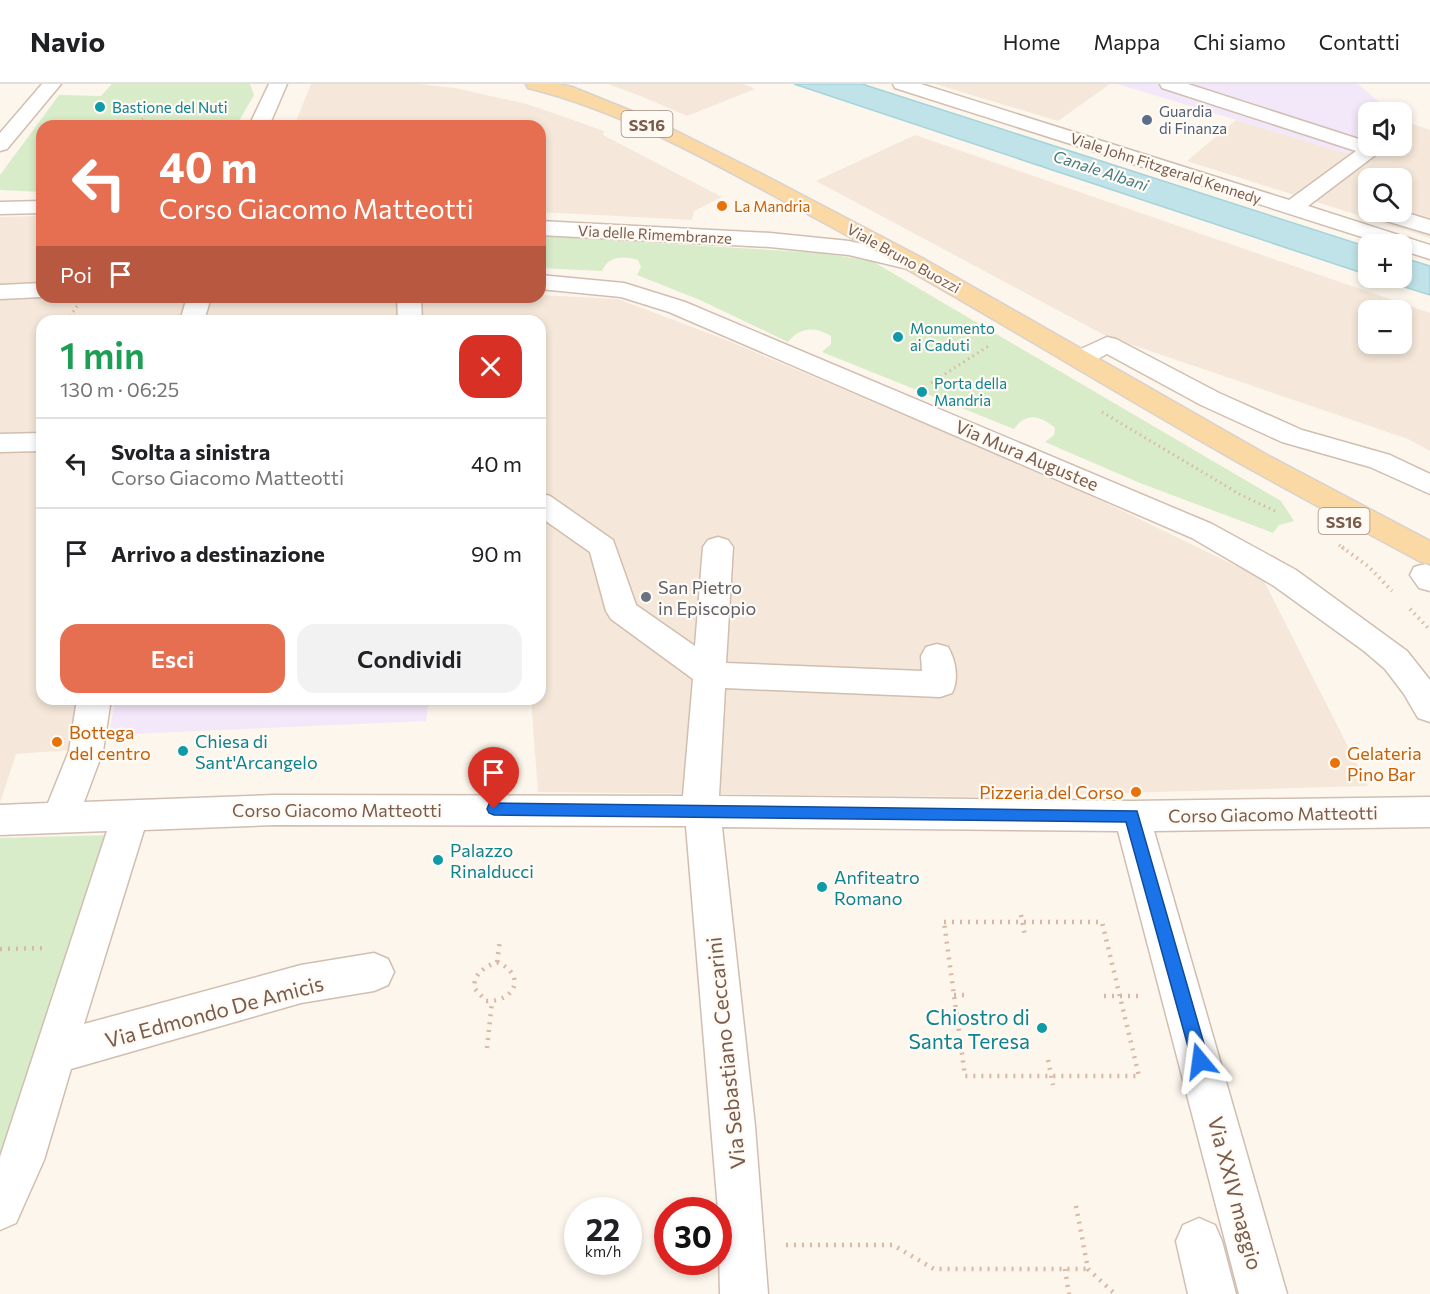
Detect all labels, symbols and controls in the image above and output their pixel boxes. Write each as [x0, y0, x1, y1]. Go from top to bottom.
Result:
text: Navio [30, 24, 105, 58]
text: Home [1003, 29, 1060, 54]
text: Mappa [1093, 29, 1160, 54]
text: Chi siamo [1193, 29, 1286, 54]
text: Contatti [1319, 29, 1400, 54]
place label: Bastione del Nuti [112, 98, 228, 116]
marker: Bastione del Nuti [93, 100, 107, 114]
place label: Guardia di Finanza [1159, 102, 1227, 137]
map controls [1358, 102, 1412, 354]
button: sound [1358, 102, 1412, 156]
road number: SS16 [622, 111, 672, 137]
marker: Guardia di Finanza [1140, 113, 1154, 127]
street label: Viale John Fitzgerald Kennedy [1068, 129, 1264, 208]
text: 40 m [159, 140, 257, 192]
icon: left [60, 144, 138, 222]
water label: Canale Albani [1051, 146, 1152, 195]
button: search [1358, 168, 1412, 222]
text: Corso Giacomo Matteotti [159, 192, 474, 225]
place label: La Mandria [734, 197, 810, 215]
marker: La Mandria [715, 199, 729, 213]
street label: Viale Bruno Buozzi [844, 219, 964, 297]
street label: Via delle Rimembranze [577, 221, 733, 247]
button: + [1358, 234, 1412, 288]
icon: arrive [104, 258, 137, 291]
text: Poi [60, 261, 92, 288]
button: − [1358, 300, 1412, 354]
place label: Monumento ai Caduti [910, 319, 995, 354]
marker: Monumento ai Caduti [891, 330, 905, 344]
text: 1 min [60, 332, 145, 376]
button: close [459, 335, 522, 398]
place label: Porta della Mandria [934, 374, 1007, 409]
text: 130 m · 06:25 [60, 377, 179, 401]
marker: Porta della Mandria [915, 385, 929, 399]
street label: Via Mura Augustee [952, 415, 1102, 495]
text: Svolta a sinistra [111, 438, 270, 465]
icon: left [60, 447, 93, 480]
text: 40 m [471, 450, 522, 477]
text: Corso Giacomo Matteotti [111, 465, 344, 489]
road number: SS16 [1318, 508, 1370, 534]
icon: arrive [60, 537, 93, 570]
text: Arrivo a destinazione [111, 540, 325, 567]
text: 90 m [471, 540, 522, 567]
place label: San Pietro in Episcopio [658, 576, 756, 619]
marker: San Pietro in Episcopio [639, 590, 653, 604]
button: Esci [60, 624, 285, 693]
button: Condividi [297, 624, 522, 693]
place label: Bottega del centro [69, 721, 151, 764]
place label: Chiesa di Sant'Arcangelo [195, 730, 318, 773]
marker: Bottega del centro [50, 735, 64, 749]
place label: Gelateria Pino Bar [1347, 742, 1422, 785]
marker: Chiesa di Sant'Arcangelo [176, 744, 190, 758]
pin [468, 747, 519, 809]
icon: arrive [477, 756, 510, 789]
marker: Gelateria Pino Bar [1328, 756, 1342, 770]
place label: Pizzeria del Corso [979, 781, 1124, 803]
marker: Pizzeria del Corso [1129, 785, 1143, 799]
street label: Corso Giacomo Matteotti [232, 799, 442, 821]
street label: Corso Giacomo Matteotti [1168, 801, 1378, 827]
place label: Palazzo Rinalducci [450, 839, 534, 882]
marker: Palazzo Rinalducci [431, 853, 445, 867]
place label: Anfiteatro Romano [834, 866, 920, 909]
marker: Anfiteatro Romano [815, 880, 829, 894]
street label: Via Sebastiano Ceccarini [700, 936, 750, 1170]
street label: Via Edmondo De Amicis [102, 970, 326, 1052]
place label: Chiostro di Santa Teresa [908, 1004, 1030, 1053]
marker: Chiostro di Santa Teresa [1035, 1021, 1049, 1035]
position arrow [1168, 1029, 1232, 1093]
street label: Via XXIV maggio [1204, 1114, 1268, 1272]
speed limit sign: 30 [654, 1197, 732, 1275]
text: 22 [586, 1210, 620, 1247]
text: km/h [585, 1242, 621, 1260]

